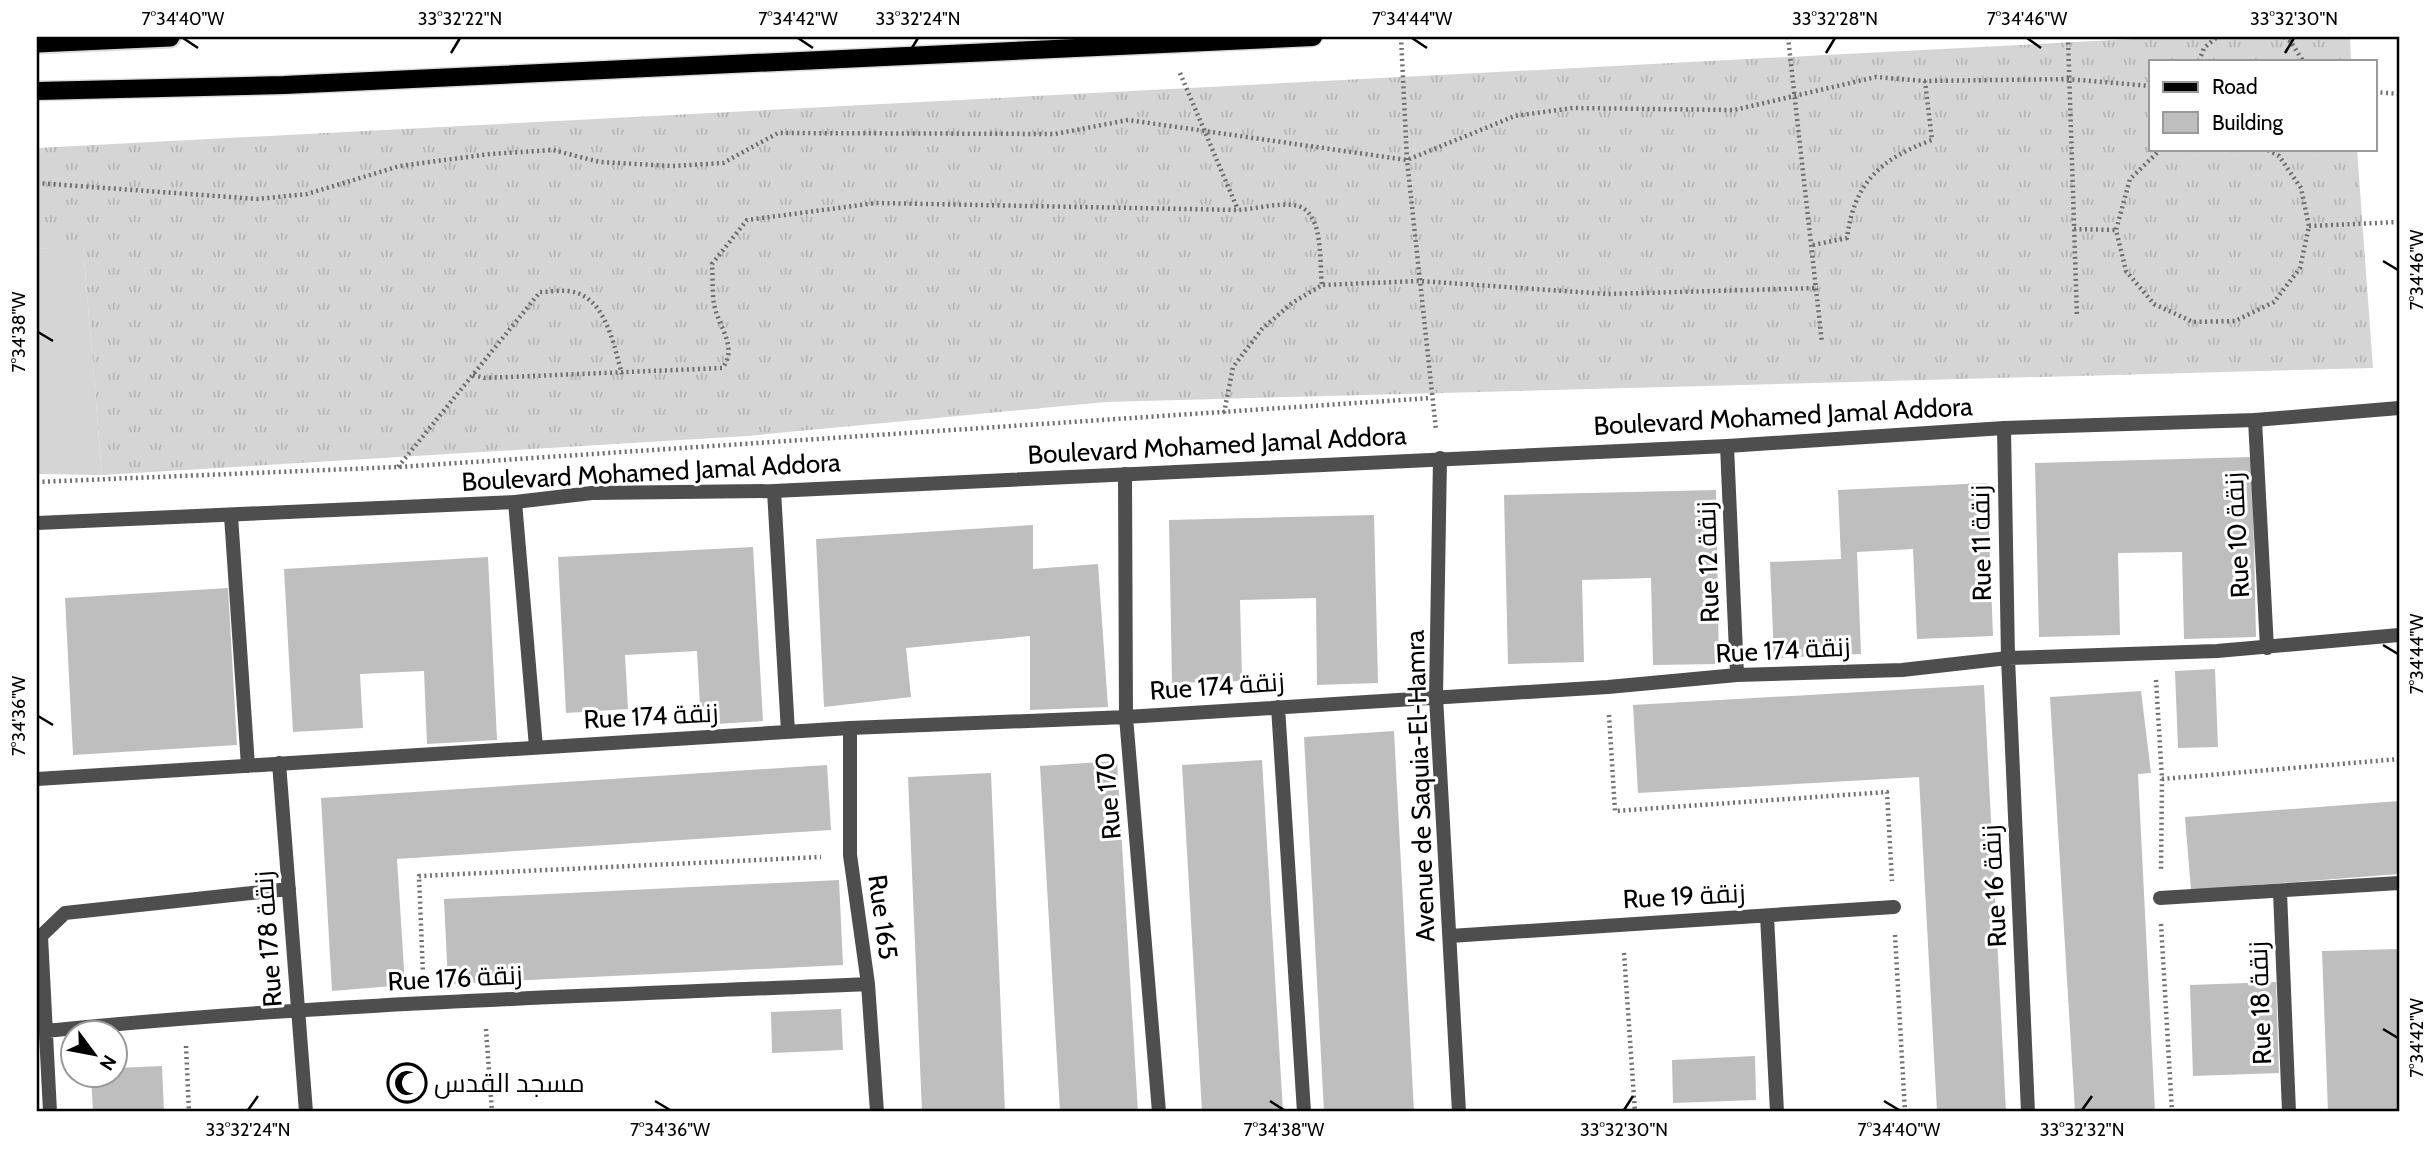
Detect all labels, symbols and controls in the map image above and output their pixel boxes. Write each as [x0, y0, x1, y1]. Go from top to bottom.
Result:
text: 7°34'40"W [142, 8, 224, 30]
text: 33°32'22"N [418, 8, 502, 30]
text: 7°34'42"W [758, 8, 838, 30]
text: 33°32'24"N [875, 8, 961, 30]
text: 7°34'44"W [1372, 8, 1452, 30]
text: 33°32'28"N [1792, 8, 1878, 30]
text: 7°34'46"W [1987, 8, 2067, 30]
text: 33°32'30"N [2250, 8, 2338, 30]
legend [2149, 60, 2376, 150]
text: Road [2212, 74, 2258, 99]
text: Building [2212, 110, 2284, 135]
text: 7°34'46"W [2406, 230, 2428, 310]
text: 7°34'38"W [8, 292, 30, 372]
street label: Boulevard Mohamed Jamal Addora [1593, 390, 1974, 442]
street label: Boulevard Mohamed Jamal Addora [1027, 419, 1408, 471]
street label: Boulevard Mohamed Jamal Addora [461, 446, 842, 498]
street label: Rue 10 زنقة [2218, 471, 2256, 599]
street label: Rue 11 زنقة [1964, 485, 1998, 601]
street label: Rue 12 زنقة [1690, 501, 1726, 623]
text: 7°34'44"W [2406, 614, 2428, 694]
street label: Avenue de Saquia-El-Hamra [1399, 629, 1441, 943]
street label: Rue 174 زنقة [1715, 630, 1851, 670]
street label: Rue 174 زنقة [1148, 665, 1286, 707]
text: 7°34'36"W [8, 676, 30, 756]
street label: Rue 174 زنقة [583, 696, 719, 736]
street label: Rue 170 [1088, 751, 1128, 841]
street label: Rue 16 زنقة [1975, 824, 2013, 948]
street label: Rue 178 زنقة [247, 870, 289, 1008]
street label: Rue 165 [861, 872, 905, 962]
street label: Rue 19 زنقة [1622, 877, 1746, 915]
street label: Rue 18 زنقة [2242, 941, 2278, 1065]
street label: Rue 176 زنقة [387, 958, 523, 998]
text: 7°34'42"W [2406, 998, 2428, 1078]
north arrow [60, 1020, 130, 1090]
text: N [95, 1051, 121, 1075]
mosque icon: مسجد القدس [386, 1062, 428, 1104]
place label: مسجد القدس [434, 1067, 585, 1099]
text: 33°32'24"N [205, 1119, 291, 1141]
text: 7°34'36"W [630, 1119, 710, 1141]
text: 7°34'38"W [1244, 1119, 1324, 1141]
text: 33°32'30"N [1580, 1119, 1668, 1141]
text: 7°34'40"W [1858, 1119, 1940, 1141]
text: 33°32'32"N [2040, 1119, 2124, 1141]

